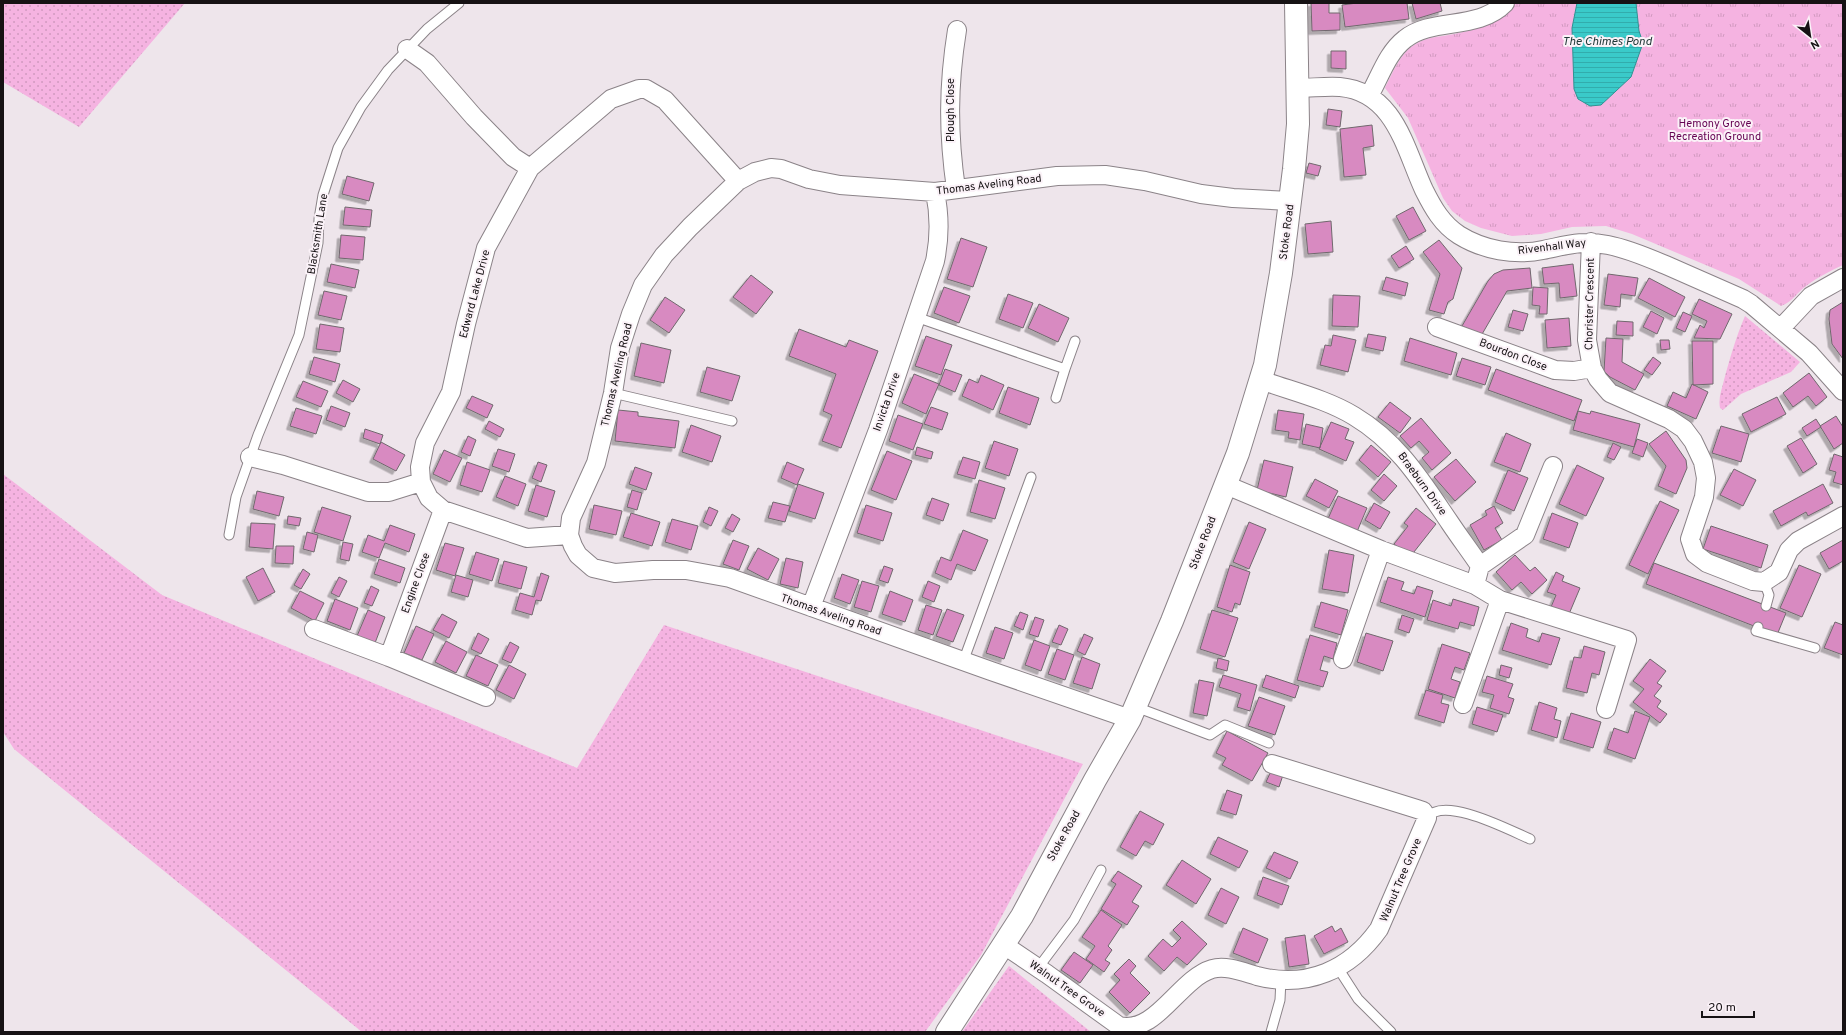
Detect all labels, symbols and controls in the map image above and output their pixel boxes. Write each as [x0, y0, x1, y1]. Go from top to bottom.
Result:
north arrow [1790, 16, 1830, 56]
water label: The Chimes Pond [1562, 34, 1653, 50]
text: N [1808, 36, 1821, 52]
street label: Plough Close [944, 78, 958, 142]
park label: Hemony Grove Recreation Ground [1669, 117, 1761, 144]
street label: Thomas Aveling Road [936, 172, 1042, 198]
street label: Blacksmith Lane [305, 193, 331, 275]
street label: Stoke Road [1277, 203, 1297, 261]
street label: Rivenhall Way [1517, 236, 1587, 258]
street label: Edward Lake Drive [456, 248, 494, 340]
street label: Chorister Crescent [1582, 258, 1598, 350]
street label: Thomas Aveling Road [598, 322, 636, 428]
street label: Bourdon Close [1477, 336, 1549, 374]
street label: Invicta Drive [870, 371, 904, 433]
street label: Braeburn Drive [1394, 450, 1450, 518]
street label: Stoke Road [1186, 514, 1220, 572]
street label: Engine Close [399, 551, 434, 615]
street label: Thomas Aveling Road [779, 591, 883, 639]
street label: Stoke Road [1044, 808, 1084, 864]
street label: Walnut Tree Grove [1377, 836, 1425, 924]
street label: Walnut Tree Grove [1026, 958, 1108, 1020]
scale bar [1702, 993, 1754, 1019]
text: 20 m [1708, 1000, 1736, 1016]

